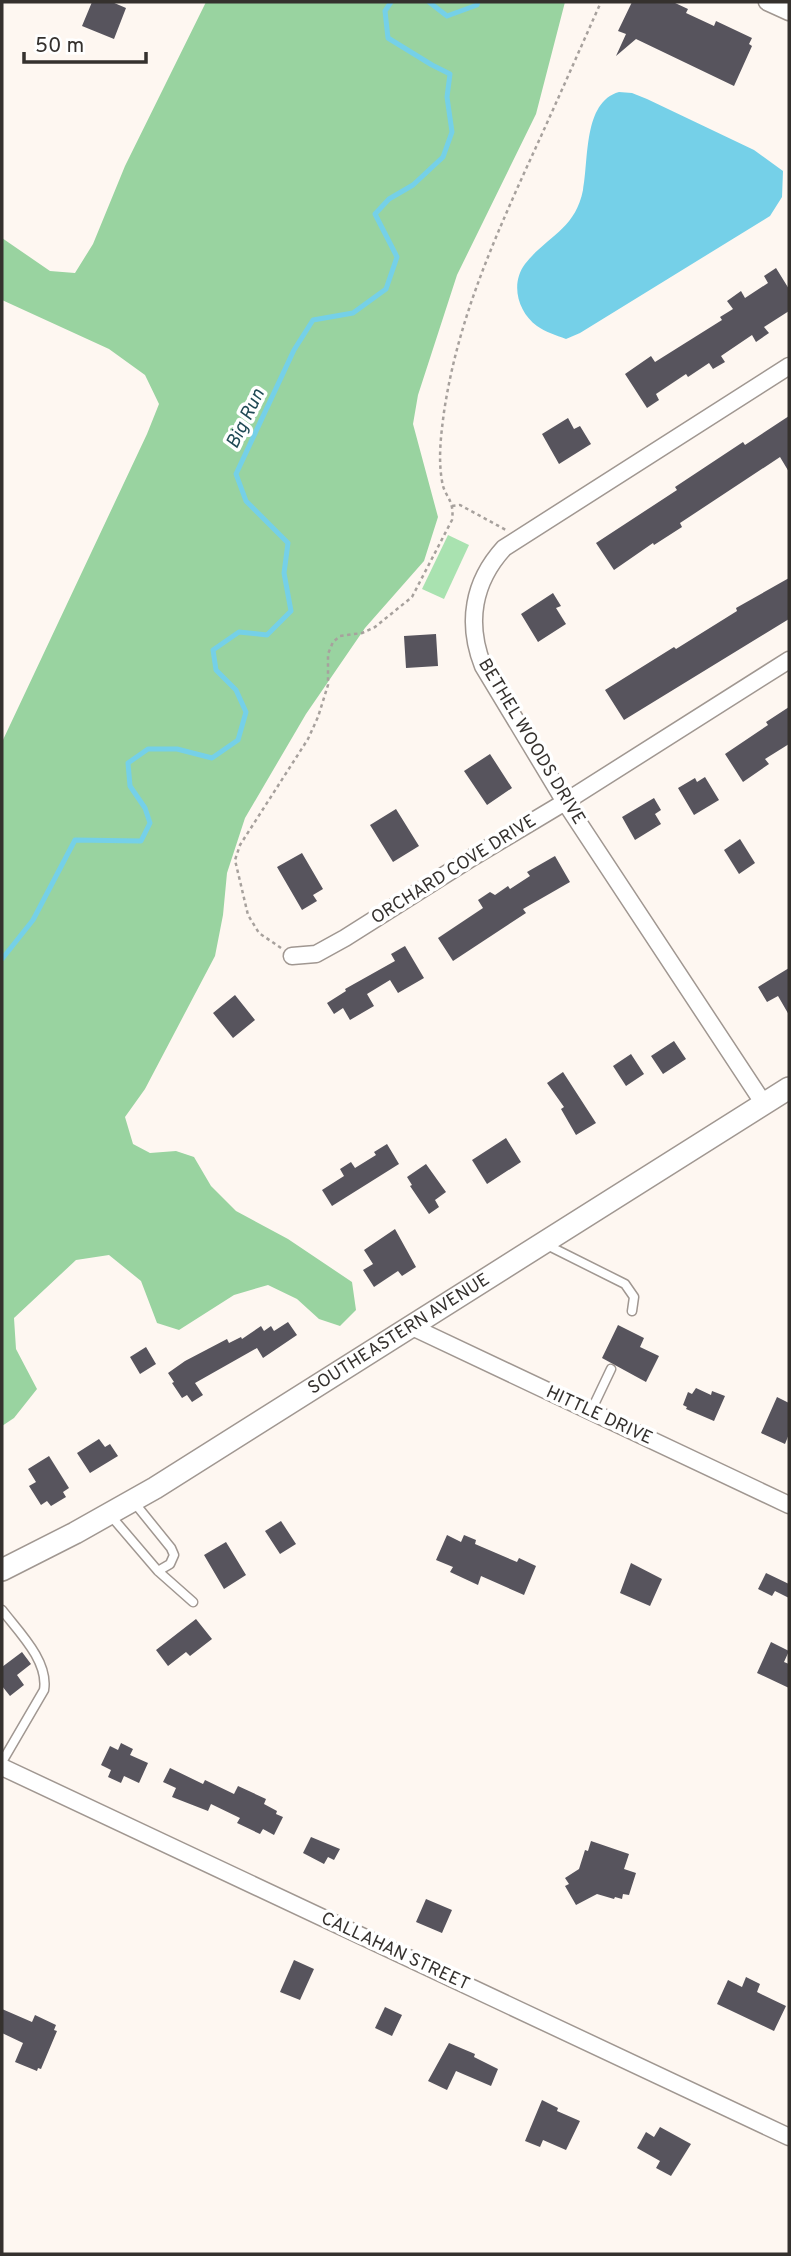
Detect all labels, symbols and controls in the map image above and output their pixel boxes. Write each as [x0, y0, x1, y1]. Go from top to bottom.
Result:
scale bar [24, 21, 147, 65]
text: 50 m [35, 33, 84, 60]
water label: Big Run [221, 384, 271, 453]
street label: BETHEL WOODS DRIVE [472, 655, 590, 829]
street label: ORCHARD COVE DRIVE [367, 810, 541, 930]
street label: SOUTHEASTERN AVENUE [304, 1268, 494, 1400]
street label: HITTLE DRIVE [542, 1381, 656, 1451]
street label: CALLAHAN STREET [317, 1907, 473, 1997]

